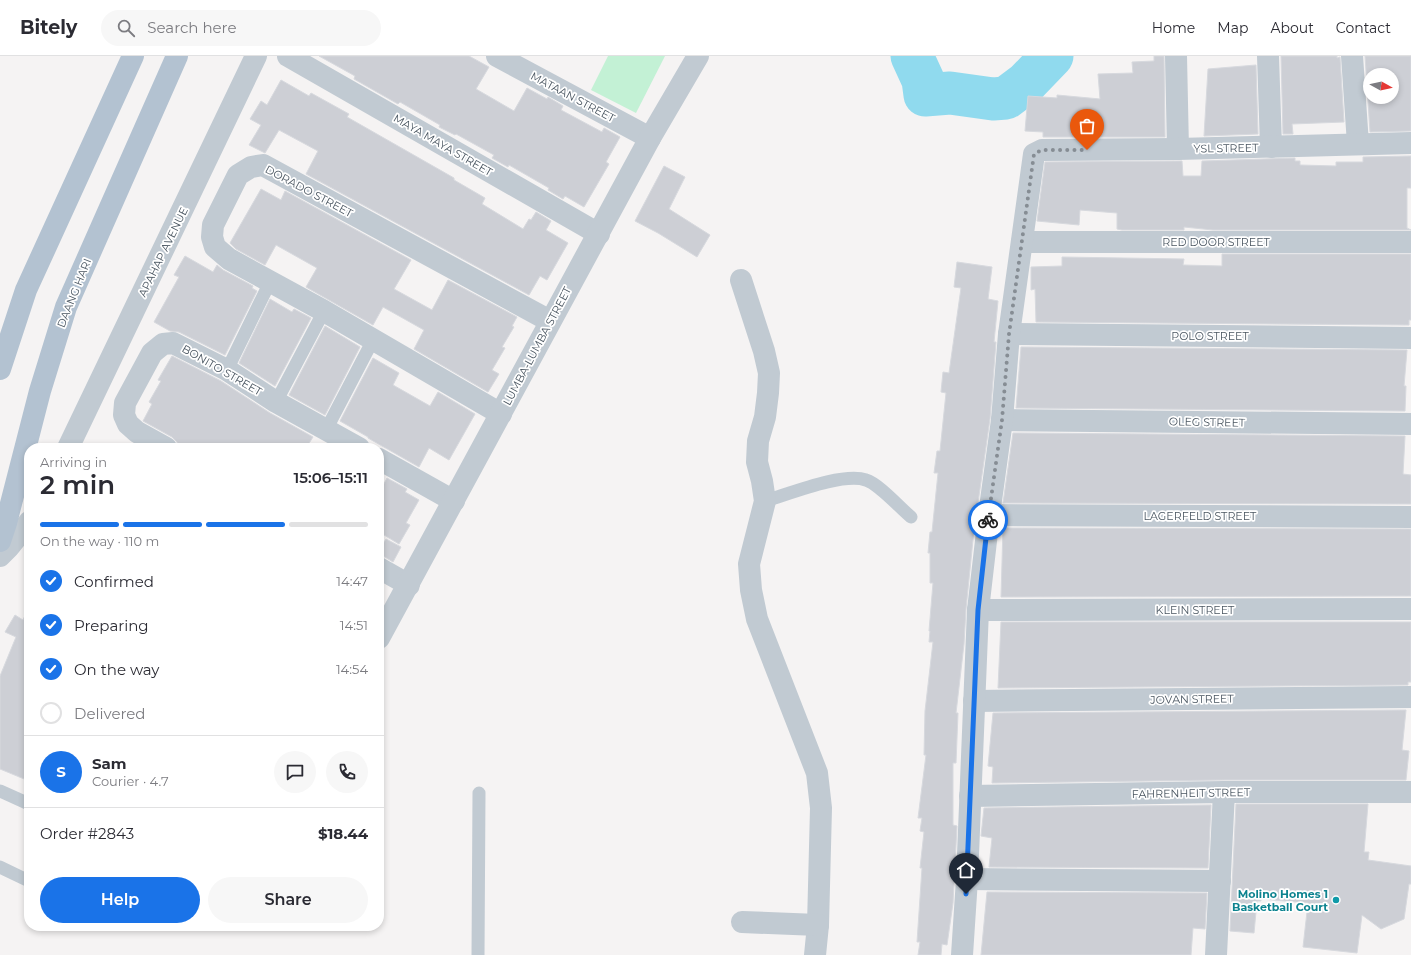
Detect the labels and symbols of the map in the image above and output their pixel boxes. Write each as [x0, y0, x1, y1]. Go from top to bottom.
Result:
north arrow [1363, 68, 1399, 104]
street label: MATAAN STREET [528, 69, 618, 125]
pin [1070, 109, 1104, 150]
street label: MAYA MAYA STREET [391, 111, 496, 179]
street label: YSL STREET [1193, 140, 1259, 156]
street label: DORADO STREET [263, 162, 356, 220]
street label: APAHAP AVENUE [135, 205, 191, 299]
street label: RED DOOR STREET [1162, 235, 1270, 249]
street label: DAANG HARI [54, 256, 94, 330]
street label: LUMBA-LUMBA STREET [500, 284, 575, 408]
street label: POLO STREET [1171, 329, 1249, 343]
street label: BONITO STREET [180, 341, 265, 399]
street label: OLEG STREET [1169, 414, 1246, 430]
courier [968, 500, 1008, 540]
street label: LAGERFELD STREET [1144, 509, 1257, 523]
street label: KLEIN STREET [1156, 603, 1235, 617]
street label: JOVAN STREET [1149, 691, 1235, 707]
street label: FAHRENHEIT STREET [1132, 785, 1251, 801]
pin [949, 853, 983, 894]
place label: Molino Homes 1 Basketball Court [1232, 887, 1328, 914]
marker: Molino Homes 1 Basketball Court [1331, 895, 1341, 905]

